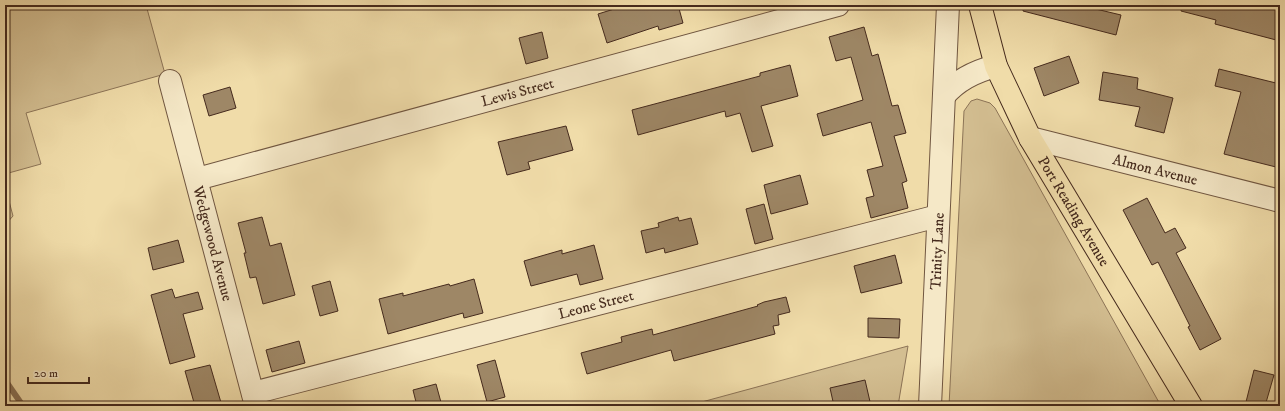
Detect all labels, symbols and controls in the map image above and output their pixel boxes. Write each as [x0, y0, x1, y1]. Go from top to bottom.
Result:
street label: Lewis Street [479, 73, 556, 111]
street label: Almon Avenue [1111, 150, 1200, 189]
street label: Port Reading Avenue [1034, 153, 1114, 270]
street label: Wedgewood Avenue [188, 183, 237, 303]
street label: Trinity Lane [926, 212, 948, 290]
street label: Leone Street [556, 286, 636, 323]
scale bar [28, 359, 89, 385]
text: 20 m [34, 366, 58, 381]

